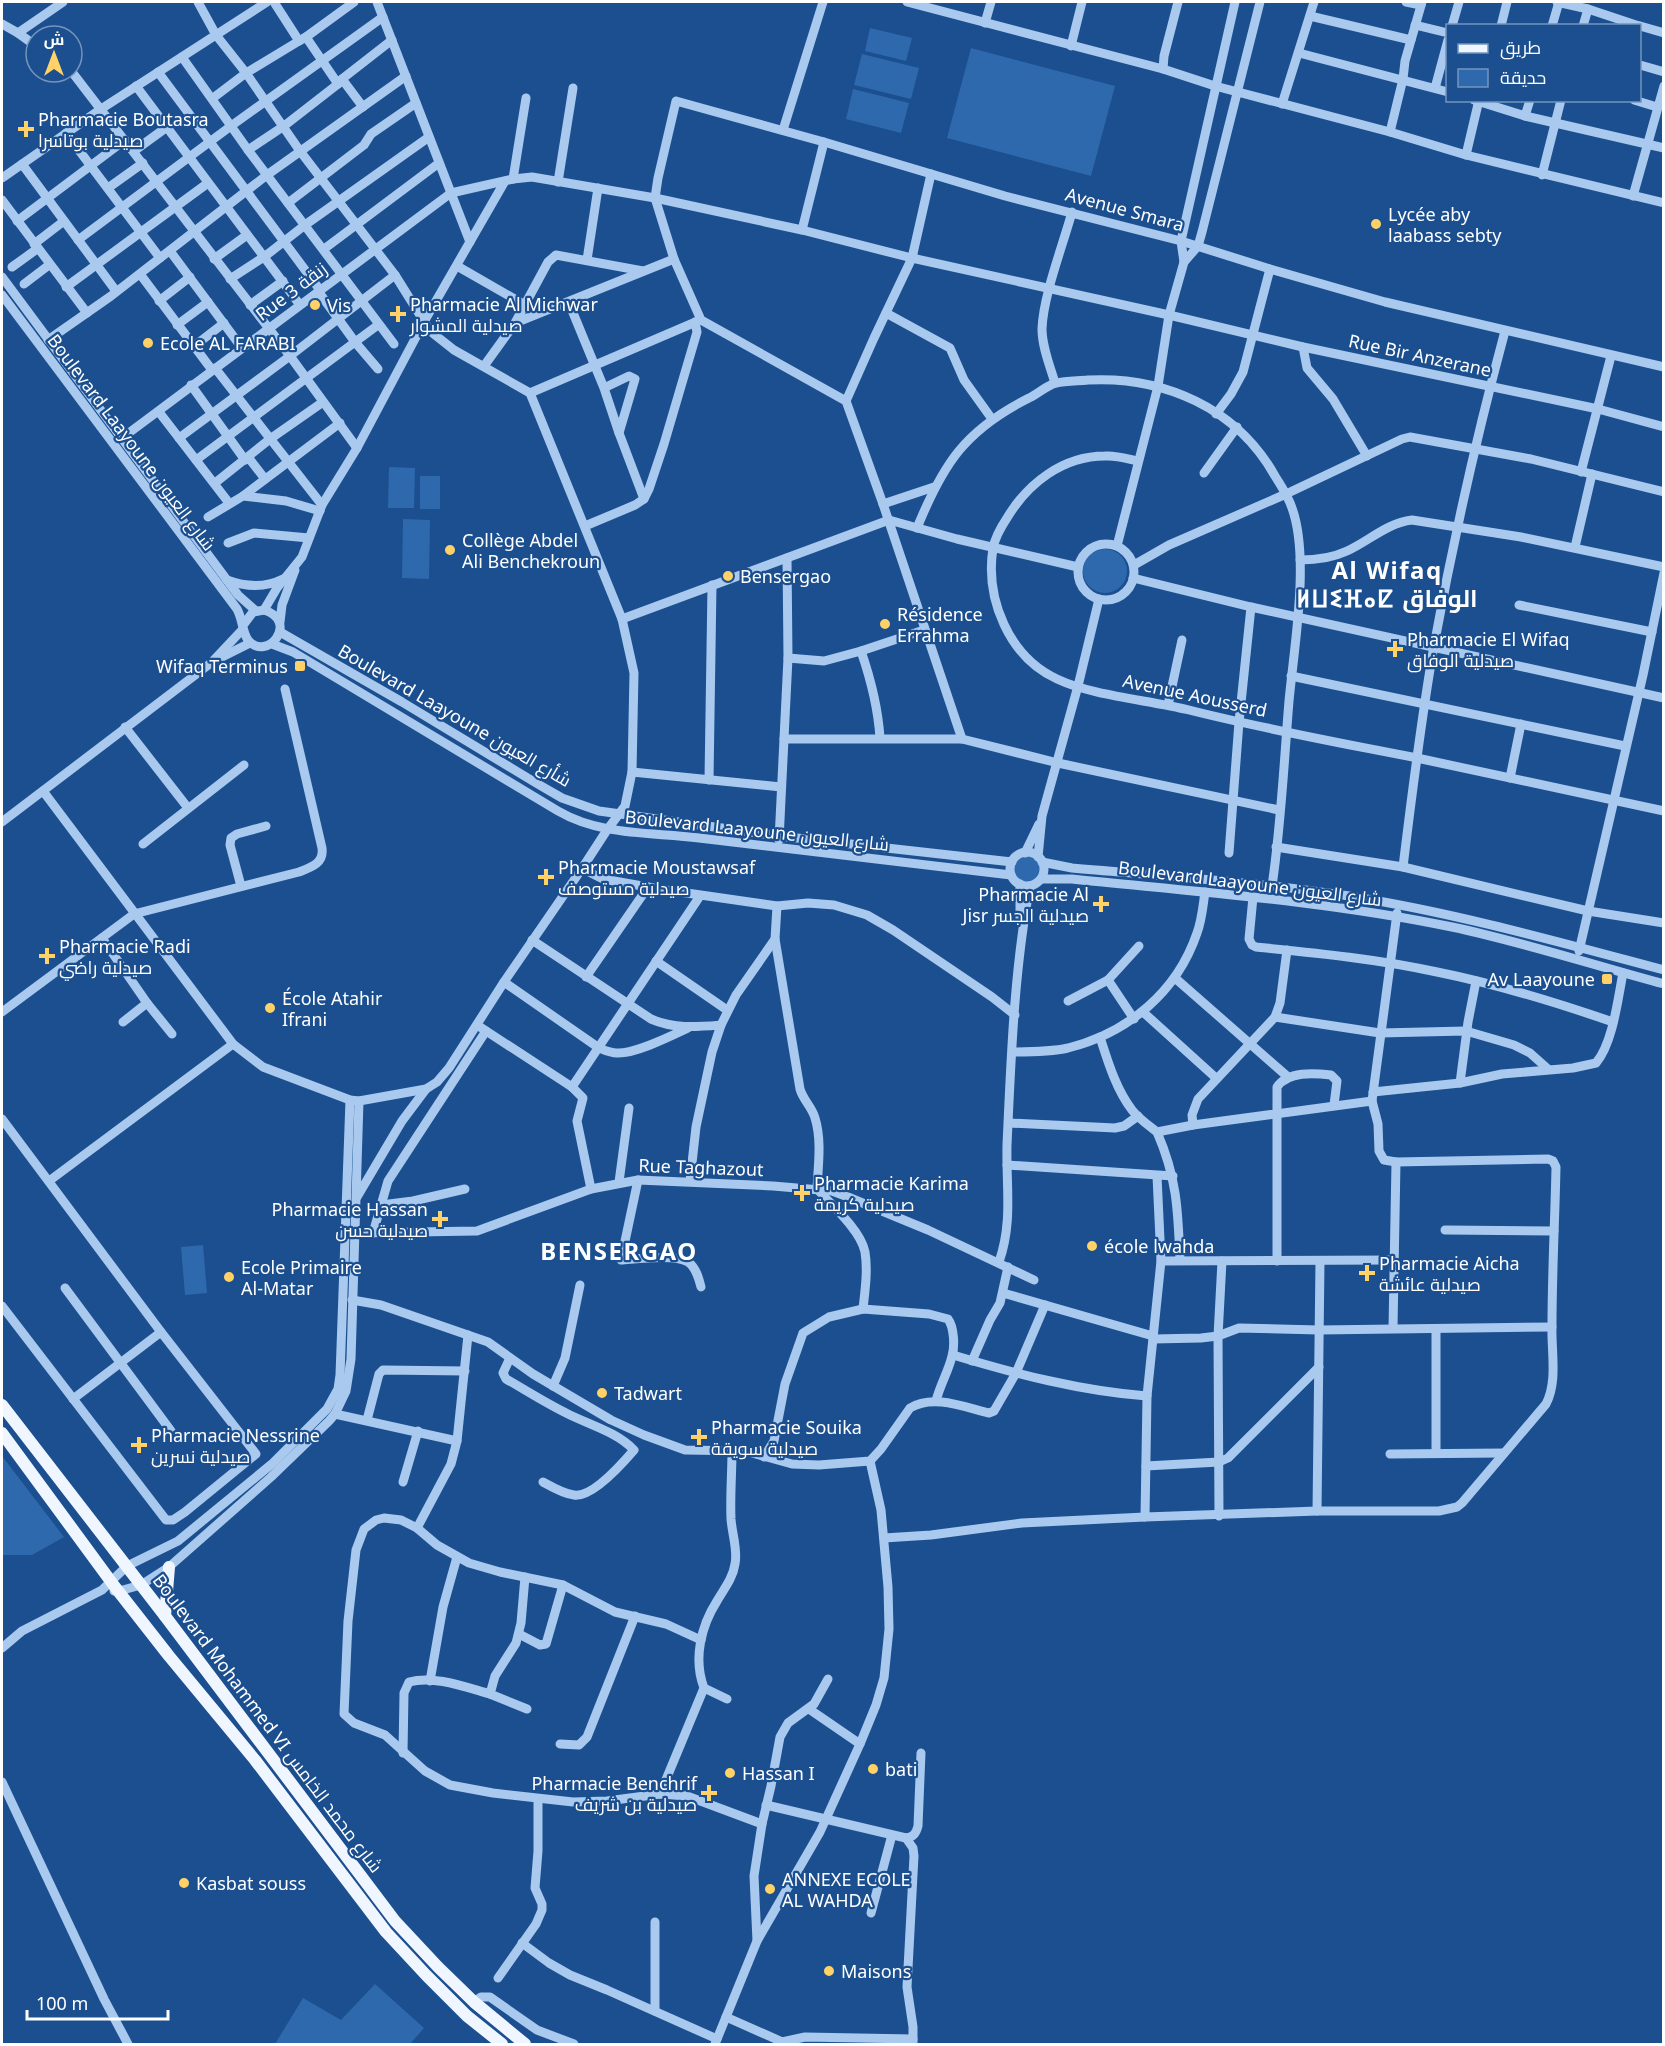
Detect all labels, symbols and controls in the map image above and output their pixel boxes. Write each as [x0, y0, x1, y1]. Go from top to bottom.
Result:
north arrow [24, 24, 84, 84]
legend [1446, 24, 1641, 102]
text: ش [44, 28, 64, 50]
text: طريق [1500, 35, 1541, 60]
text: حديقة [1500, 65, 1546, 89]
place label: Pharmacie Boutasra صيدلية بوتاسرا [38, 107, 209, 152]
marker: Pharmacie Boutasra صيدلية بوتاسرا [19, 122, 33, 136]
street label: Avenue Smara [1063, 182, 1187, 236]
place label: Lycée aby laabass sebty [1388, 202, 1502, 247]
marker: Lycée aby laabass sebty [1369, 217, 1383, 231]
street label: Rue 3 زنقة [250, 256, 332, 326]
place label: Pharmacie Al Michwar صيدلية المشوار [409, 292, 598, 337]
place label: Vis [327, 293, 351, 317]
marker: Vis [308, 298, 322, 312]
marker: Pharmacie Al Michwar صيدلية المشوار [391, 307, 405, 321]
street label: Rue Bir Anzerane [1346, 328, 1494, 382]
street label: Boulevard Laayoune شارع العيون [42, 329, 221, 556]
place label: Ecole AL FARABI [160, 331, 296, 355]
marker: Ecole AL FARABI [141, 336, 155, 350]
place label: Collège Abdel Ali Benchekroun [462, 528, 600, 573]
marker: Collège Abdel Ali Benchekroun [443, 543, 457, 557]
district label: Al Wifaq ⵍⵡⵉⴼⴰⵇ الوفاق [1296, 553, 1478, 614]
place label: Bensergao [740, 564, 831, 588]
marker: Bensergao [721, 569, 735, 583]
place label: Résidence Errahma [897, 602, 983, 647]
marker: Résidence Errahma [878, 617, 892, 631]
place label: Pharmacie El Wifaq صيدلية الوفاق [1407, 627, 1570, 673]
street label: Boulevard Laayoune شأرع العيون [334, 638, 576, 793]
marker: Pharmacie El Wifaq صيدلية الوفاق [1388, 642, 1402, 656]
place label: Wifaq Terminus [156, 654, 288, 678]
marker: Wifaq Terminus [293, 659, 307, 673]
street label: Avenue Aousserd [1121, 668, 1269, 722]
street label: Boulevard Laayoune شارع العيون [624, 804, 890, 857]
place label: Pharmacie Moustawsaf صيدلية مستوصف [558, 855, 756, 900]
street label: Boulevard Laayoune شارع العيون [1117, 855, 1383, 912]
marker: Pharmacie Moustawsaf صيدلية مستوصف [539, 870, 553, 884]
place label: Pharmacie Al Jisr صيدلية الجسر [960, 882, 1089, 927]
marker: Pharmacie Al Jisr صيدلية الجسر [1094, 897, 1108, 911]
place label: Pharmacie Radi صيدلية راضي [59, 934, 191, 981]
marker: Pharmacie Radi صيدلية راضي [40, 949, 54, 963]
place label: Av Laayoune [1488, 967, 1595, 991]
marker: Av Laayoune [1600, 972, 1614, 986]
place label: École Atahir Ifrani [282, 986, 383, 1031]
marker: École Atahir Ifrani [263, 1001, 277, 1015]
street label: Rue Taghazout [638, 1153, 764, 1181]
place label: Pharmacie Karima صيدلية كريمة [814, 1171, 969, 1216]
marker: Pharmacie Karima صيدلية كريمة [795, 1186, 809, 1200]
place label: Pharmacie Hassan صيدلية حسن [272, 1197, 428, 1242]
marker: Pharmacie Hassan صيدلية حسن [433, 1212, 447, 1226]
district label: BENSERGAO [540, 1234, 698, 1267]
place label: école lwahda [1104, 1234, 1214, 1258]
marker: école lwahda [1085, 1239, 1099, 1253]
place label: Pharmacie Aicha صيدلية عائشة [1379, 1251, 1520, 1296]
place label: Ecole Primaire Al-Matar [241, 1255, 362, 1300]
marker: Pharmacie Aicha صيدلية عائشة [1360, 1266, 1374, 1280]
marker: Ecole Primaire Al-Matar [222, 1270, 236, 1284]
place label: Tadwart [614, 1381, 682, 1405]
marker: Tadwart [595, 1386, 609, 1400]
place label: Pharmacie Souika صيدلية سويقة [711, 1415, 862, 1460]
place label: Pharmacie Nessrine صيدلية نسرين [151, 1423, 320, 1468]
marker: Pharmacie Souika صيدلية سويقة [692, 1430, 706, 1444]
marker: Pharmacie Nessrine صيدلية نسرين [132, 1438, 146, 1452]
street label: Boulevard Mohammed VI شارع محمد الخامس [147, 1569, 388, 1878]
place label: bati [885, 1757, 917, 1781]
place label: Hassan I [742, 1761, 815, 1785]
marker: bati [866, 1762, 880, 1776]
marker: Hassan I [723, 1766, 737, 1780]
place label: Pharmacie Benchrif صيدلية بن شريف [531, 1771, 698, 1816]
marker: Pharmacie Benchrif صيدلية بن شريف [702, 1786, 716, 1800]
place label: ANNEXE ECOLE AL WAHDA [782, 1867, 911, 1912]
place label: Kasbat souss [196, 1871, 306, 1895]
marker: Kasbat souss [177, 1876, 191, 1890]
marker: ANNEXE ECOLE AL WAHDA [763, 1882, 777, 1896]
place label: Maisons [841, 1959, 911, 1983]
marker: Maisons [822, 1964, 836, 1978]
scale bar [27, 1983, 168, 2021]
text: 100 m [36, 1991, 88, 2015]

